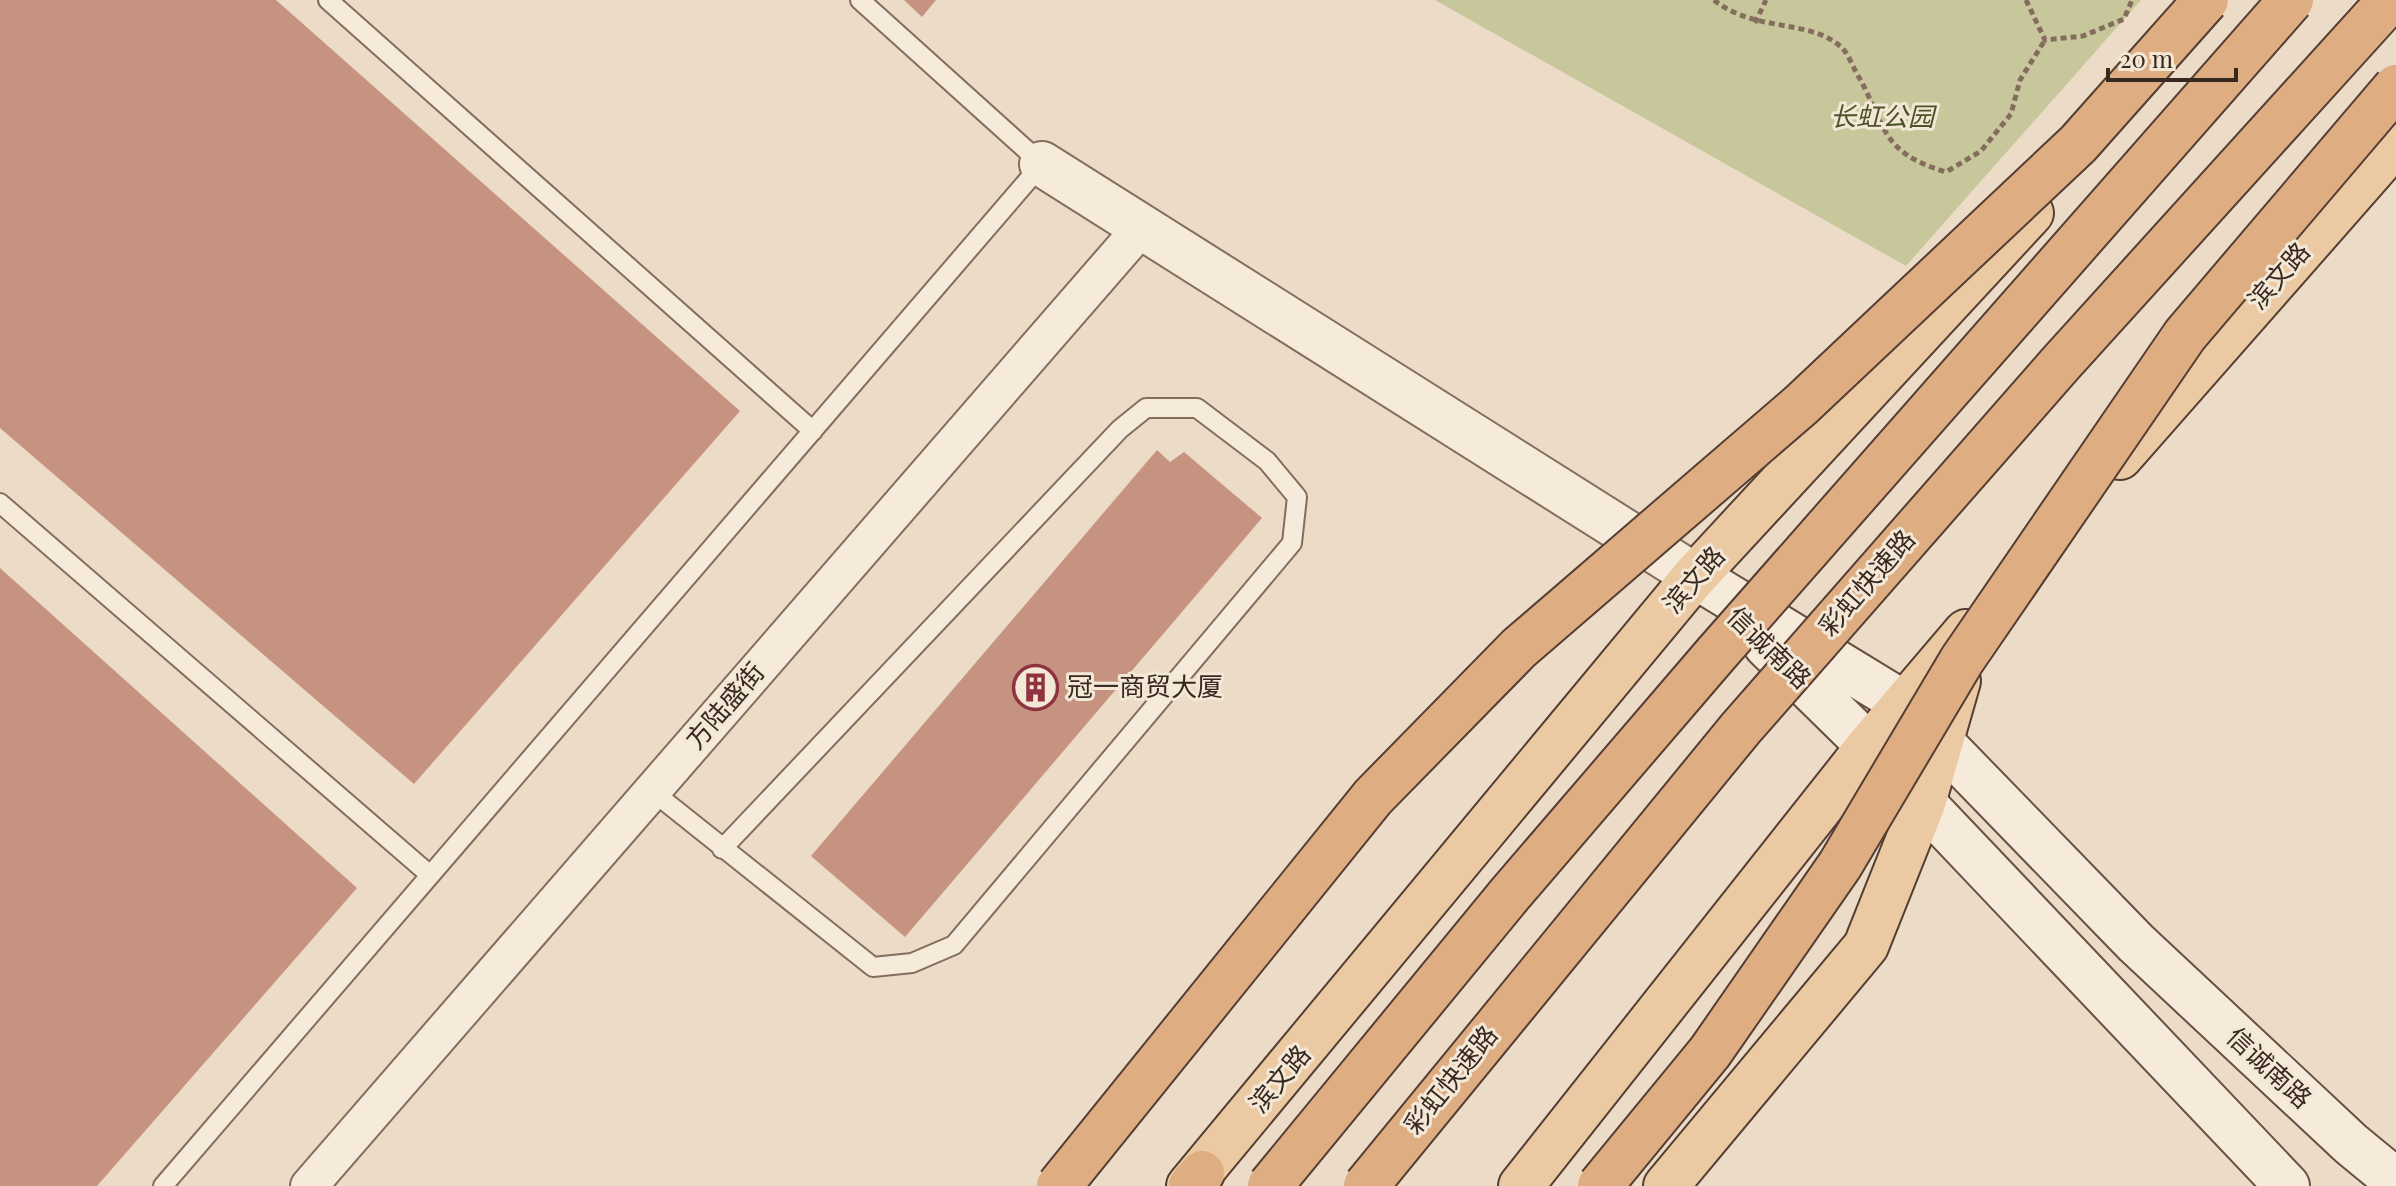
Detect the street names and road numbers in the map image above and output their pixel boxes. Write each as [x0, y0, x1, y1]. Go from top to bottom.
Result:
street label: 滨文路 [2239, 234, 2317, 316]
street label: 彩虹快速路 [1810, 521, 1922, 643]
street label: 滨文路 [1654, 538, 1732, 620]
street label: 信诚南路 [1720, 598, 1820, 696]
street label: 方陆盛街 [677, 654, 771, 756]
street label: 彩虹快速路 [1395, 1018, 1504, 1141]
street label: 信诚南路 [2220, 1019, 2320, 1115]
street label: 滨文路 [1240, 1037, 1317, 1119]

